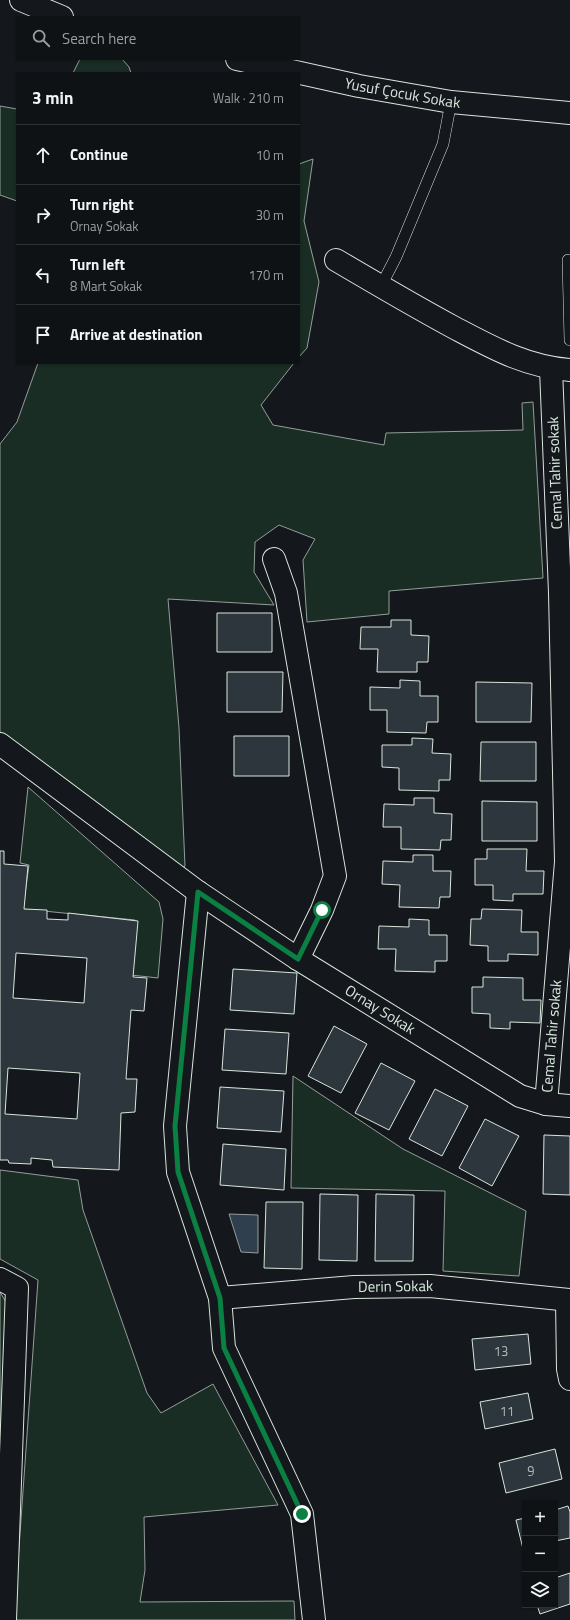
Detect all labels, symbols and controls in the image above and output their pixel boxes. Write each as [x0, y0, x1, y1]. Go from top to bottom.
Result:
search box [16, 16, 300, 60]
icon: search [30, 27, 52, 49]
text: Search here [62, 27, 136, 50]
street label: Yusuf Çocuk Sokak [342, 71, 461, 114]
text: 3 min [32, 85, 73, 111]
text: Walk · 210 m [213, 88, 284, 108]
text: Continue [70, 143, 128, 166]
icon: ahead [32, 144, 54, 166]
text: 10 m [256, 145, 284, 165]
text: Turn right [70, 193, 134, 216]
icon: right [32, 204, 54, 226]
text: 30 m [256, 205, 284, 225]
text: Ornay Sokak [70, 216, 138, 236]
text: Turn left [70, 253, 125, 276]
icon: left [32, 264, 54, 286]
text: 170 m [248, 265, 284, 285]
text: 8 Mart Sokak [70, 276, 142, 296]
text: Arrive at destination [70, 323, 203, 346]
icon: arrive [32, 324, 54, 346]
street label: Cemal Tahir sokak [541, 416, 568, 530]
route start [313, 901, 331, 919]
street label: Ornay Sokak [341, 979, 420, 1040]
street label: Cemal Tahir sokak [535, 979, 567, 1094]
street label: Derin Sokak [358, 1274, 433, 1298]
house number: 13 [494, 1341, 508, 1361]
house number: 11 [500, 1401, 514, 1421]
house number: 9 [527, 1461, 535, 1481]
map controls [522, 1500, 558, 1608]
button: + [522, 1500, 558, 1536]
route end [293, 1505, 311, 1523]
button: − [522, 1536, 558, 1572]
button: layers [522, 1572, 558, 1608]

